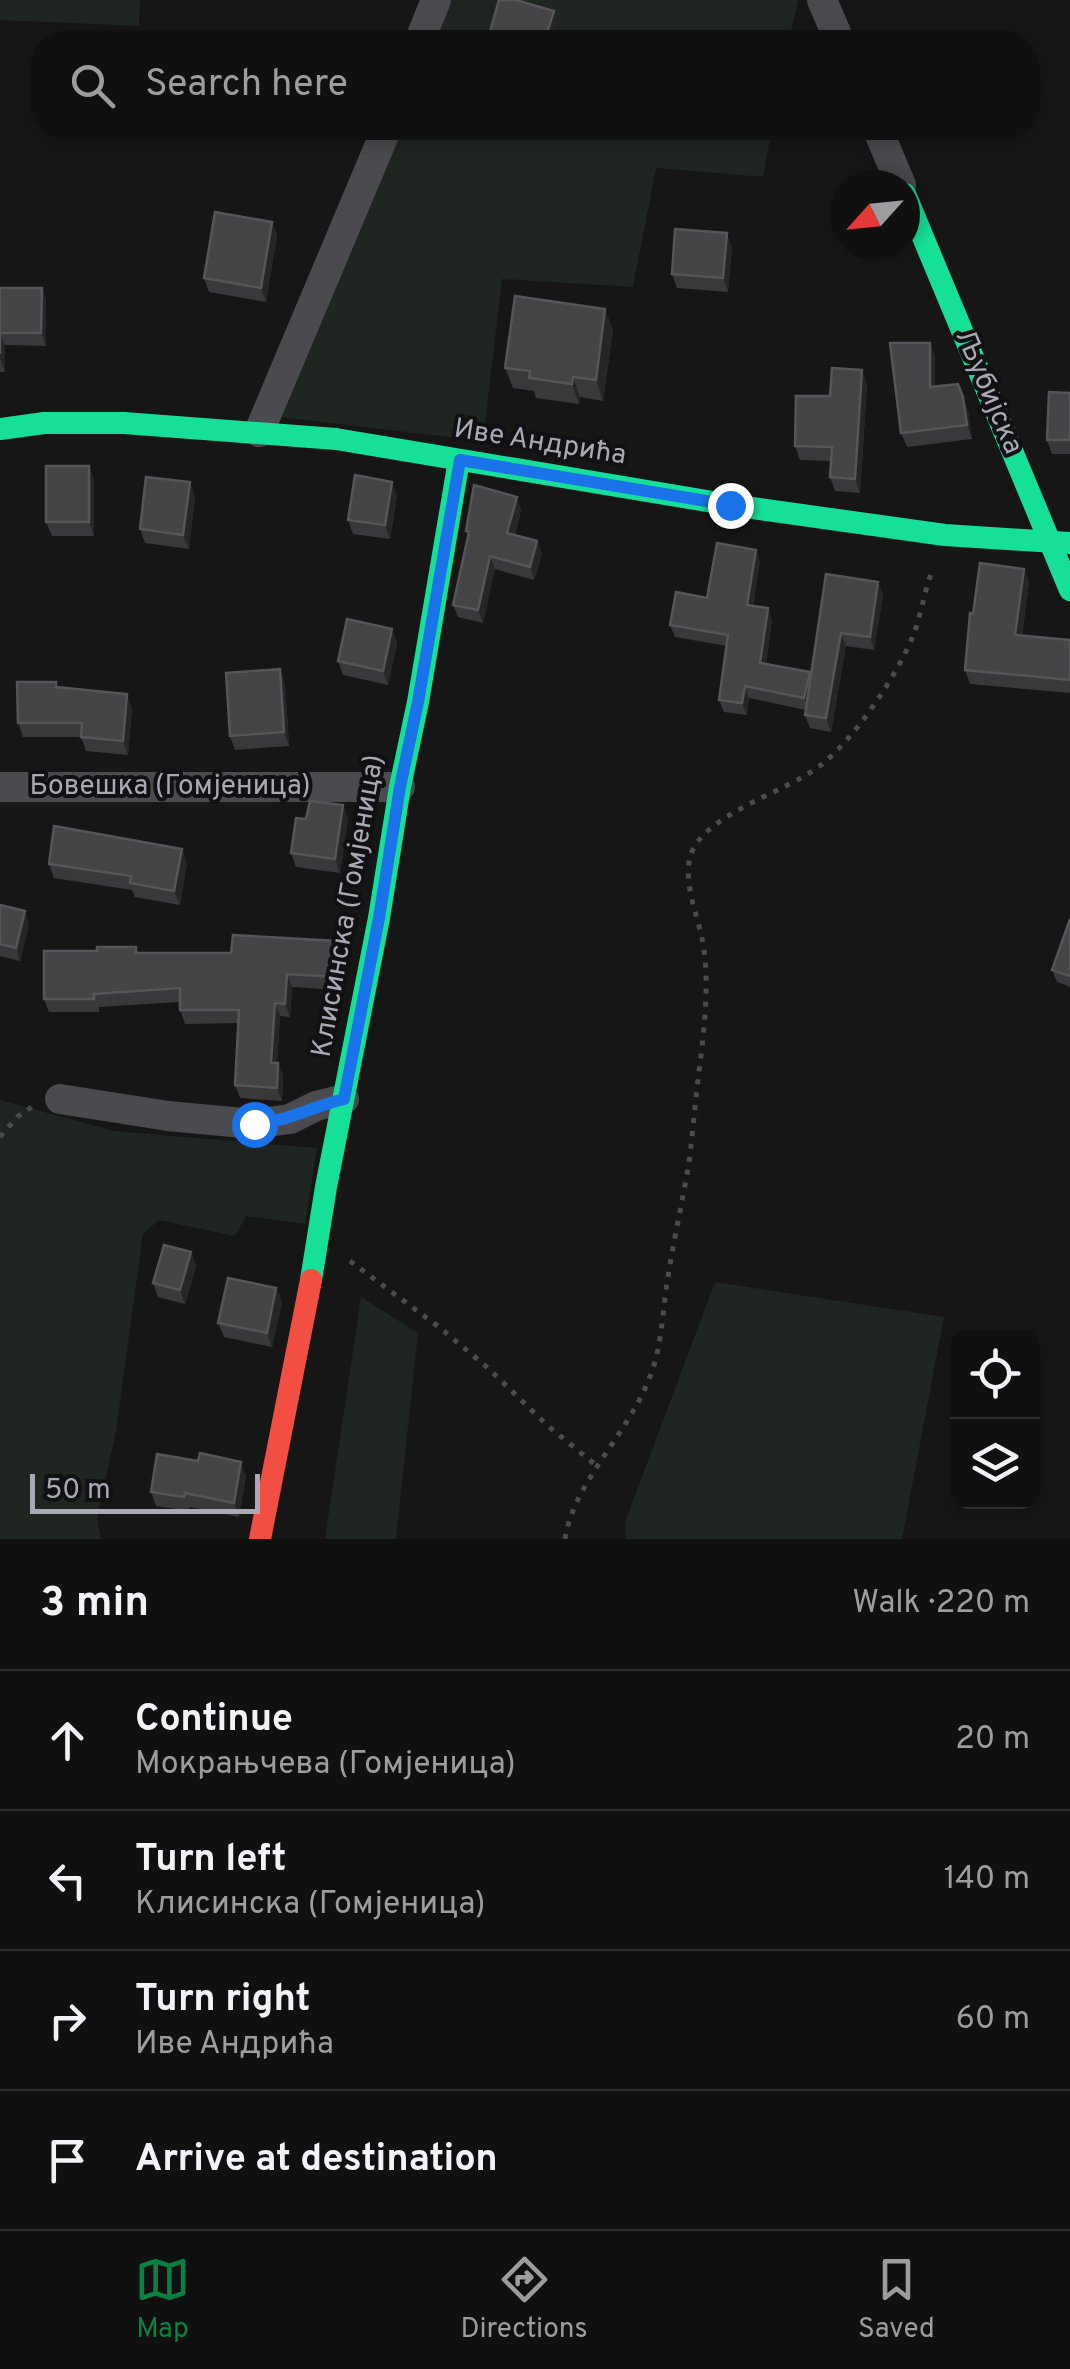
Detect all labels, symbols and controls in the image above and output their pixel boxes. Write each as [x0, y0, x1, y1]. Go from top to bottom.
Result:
search box [30, 30, 1040, 140]
icon: search [65, 58, 120, 113]
text: Search here [145, 61, 348, 110]
north arrow [830, 170, 920, 260]
street label: Љубијска [946, 324, 1030, 460]
street label: Иве Андрића [451, 412, 629, 474]
route end [708, 483, 754, 529]
street label: Клисинска (Гомјеница) [305, 752, 393, 1060]
street label: Бовешка (Гомјеница) [29, 769, 311, 805]
route start [232, 1102, 278, 1148]
map controls [950, 1329, 1040, 1509]
button: locate [950, 1329, 1040, 1419]
button: layers [950, 1419, 1040, 1509]
scale bar [30, 1469, 260, 1514]
text: 50 m [45, 1473, 111, 1509]
text: 3 min [40, 1578, 149, 1631]
text: Walk · 220 m [852, 1584, 1030, 1624]
text: Continue [135, 1696, 293, 1745]
icon: ahead [40, 1713, 95, 1768]
text: 20 m [955, 1720, 1030, 1760]
text: Мокрањчева (Гомјеница) [135, 1745, 516, 1785]
text: Turn left [135, 1836, 287, 1885]
icon: left [40, 1853, 95, 1908]
text: 140 m [944, 1860, 1030, 1900]
text: Клисинска (Гомјеница) [135, 1885, 485, 1925]
text: Turn right [135, 1976, 310, 2025]
icon: right [40, 1993, 95, 2048]
text: 60 m [956, 2000, 1030, 2040]
text: Иве Андрића [135, 2025, 334, 2065]
icon: arrive [40, 2133, 95, 2188]
text: Arrive at destination [135, 2136, 498, 2185]
tab: Map [135, 2252, 190, 2348]
tab: Directions [460, 2252, 588, 2348]
tab: Saved [858, 2252, 935, 2348]

